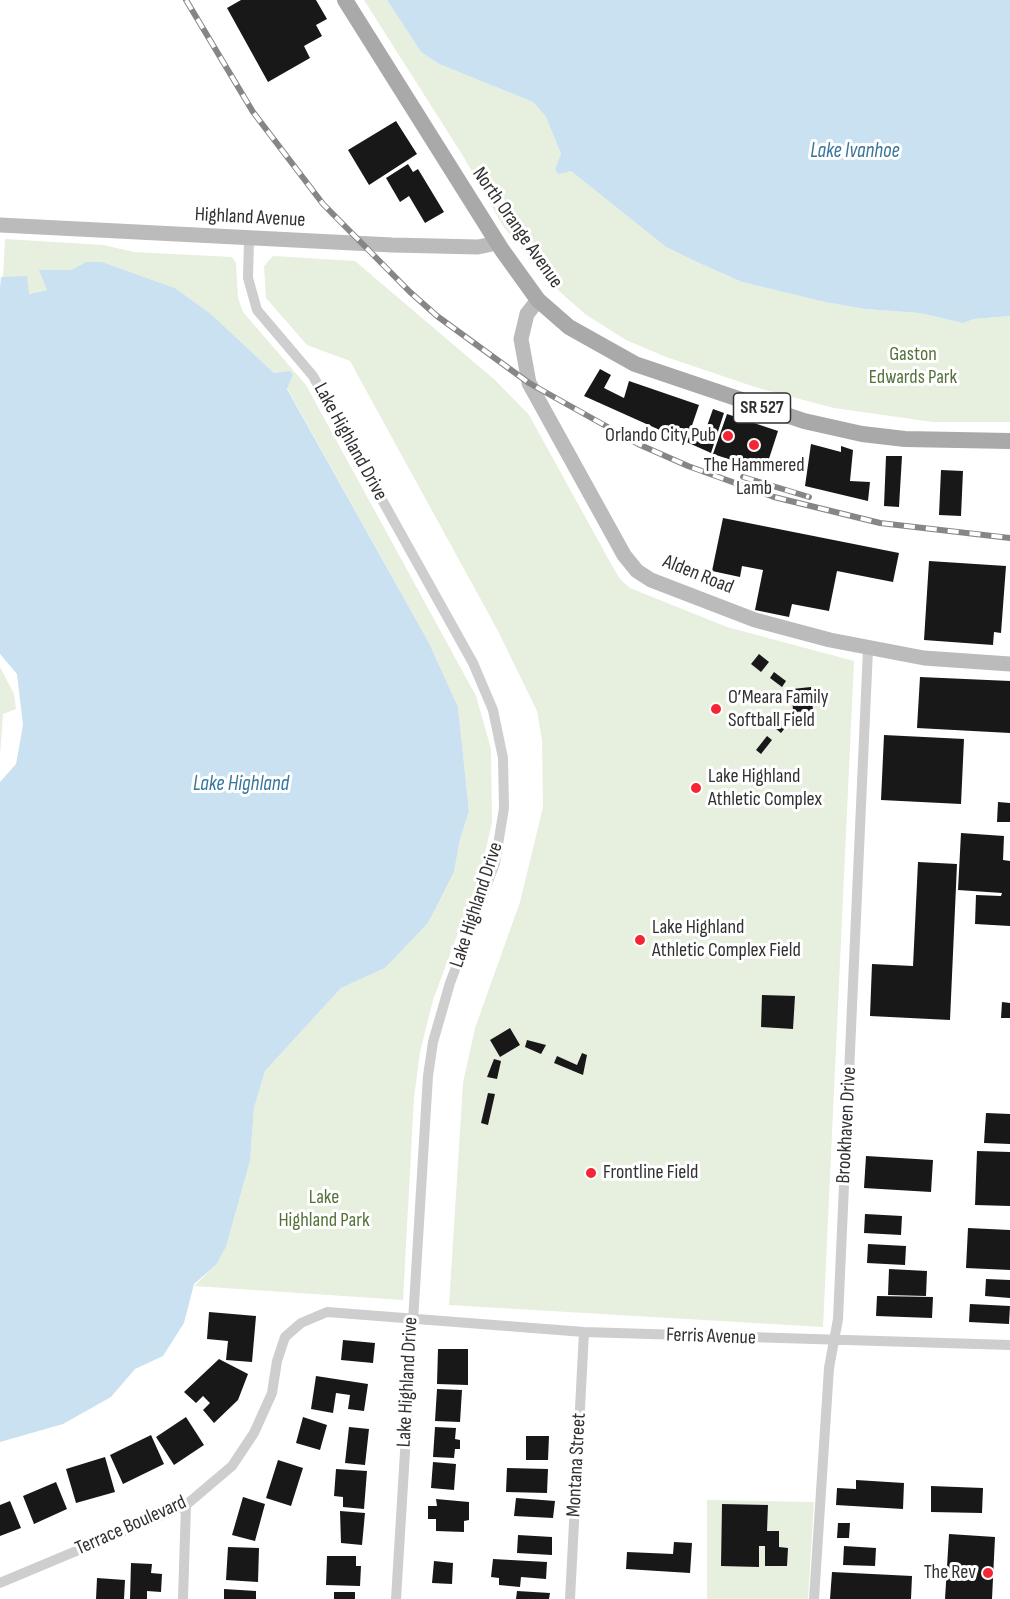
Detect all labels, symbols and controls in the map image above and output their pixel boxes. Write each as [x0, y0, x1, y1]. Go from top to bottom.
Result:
water label: Lake Ivanhoe [810, 139, 900, 165]
street label: North Orange Avenue [466, 163, 568, 293]
street label: Highland Avenue [194, 203, 306, 233]
park label: Gaston Edwards Park [869, 343, 957, 390]
street label: Lake Highland Drive [308, 379, 392, 505]
road number: SR 527 [734, 393, 790, 423]
place label: Orlando City Pub [605, 424, 716, 448]
marker: Orlando City Pub [721, 429, 735, 443]
marker: The Hammered Lamb [747, 438, 761, 452]
place label: The Hammered Lamb [703, 454, 805, 501]
street label: Alden Road [659, 550, 737, 600]
place label: O’Meara Family Softball Field [728, 686, 829, 733]
marker: O’Meara Family Softball Field [709, 702, 723, 716]
place label: Lake Highland Athletic Complex [708, 765, 822, 812]
water label: Lake Highland [193, 772, 289, 798]
marker: Lake Highland Athletic Complex [689, 781, 703, 795]
street label: Lake Highland Drive [445, 839, 509, 971]
place label: Lake Highland Athletic Complex Field [652, 916, 801, 963]
marker: Lake Highland Athletic Complex Field [633, 933, 647, 947]
street label: Brookhaven Drive [832, 1066, 862, 1184]
place label: Frontline Field [603, 1161, 698, 1185]
marker: Frontline Field [584, 1166, 598, 1180]
park label: Lake Highland Park [278, 1186, 370, 1233]
street label: Lake Highland Drive [393, 1316, 423, 1448]
street label: Ferris Avenue [666, 1323, 756, 1351]
street label: Montana Street [562, 1412, 592, 1518]
street label: Terrace Boulevard [72, 1491, 190, 1561]
place label: The Rev [924, 1561, 976, 1585]
marker: The Rev [981, 1566, 995, 1580]

